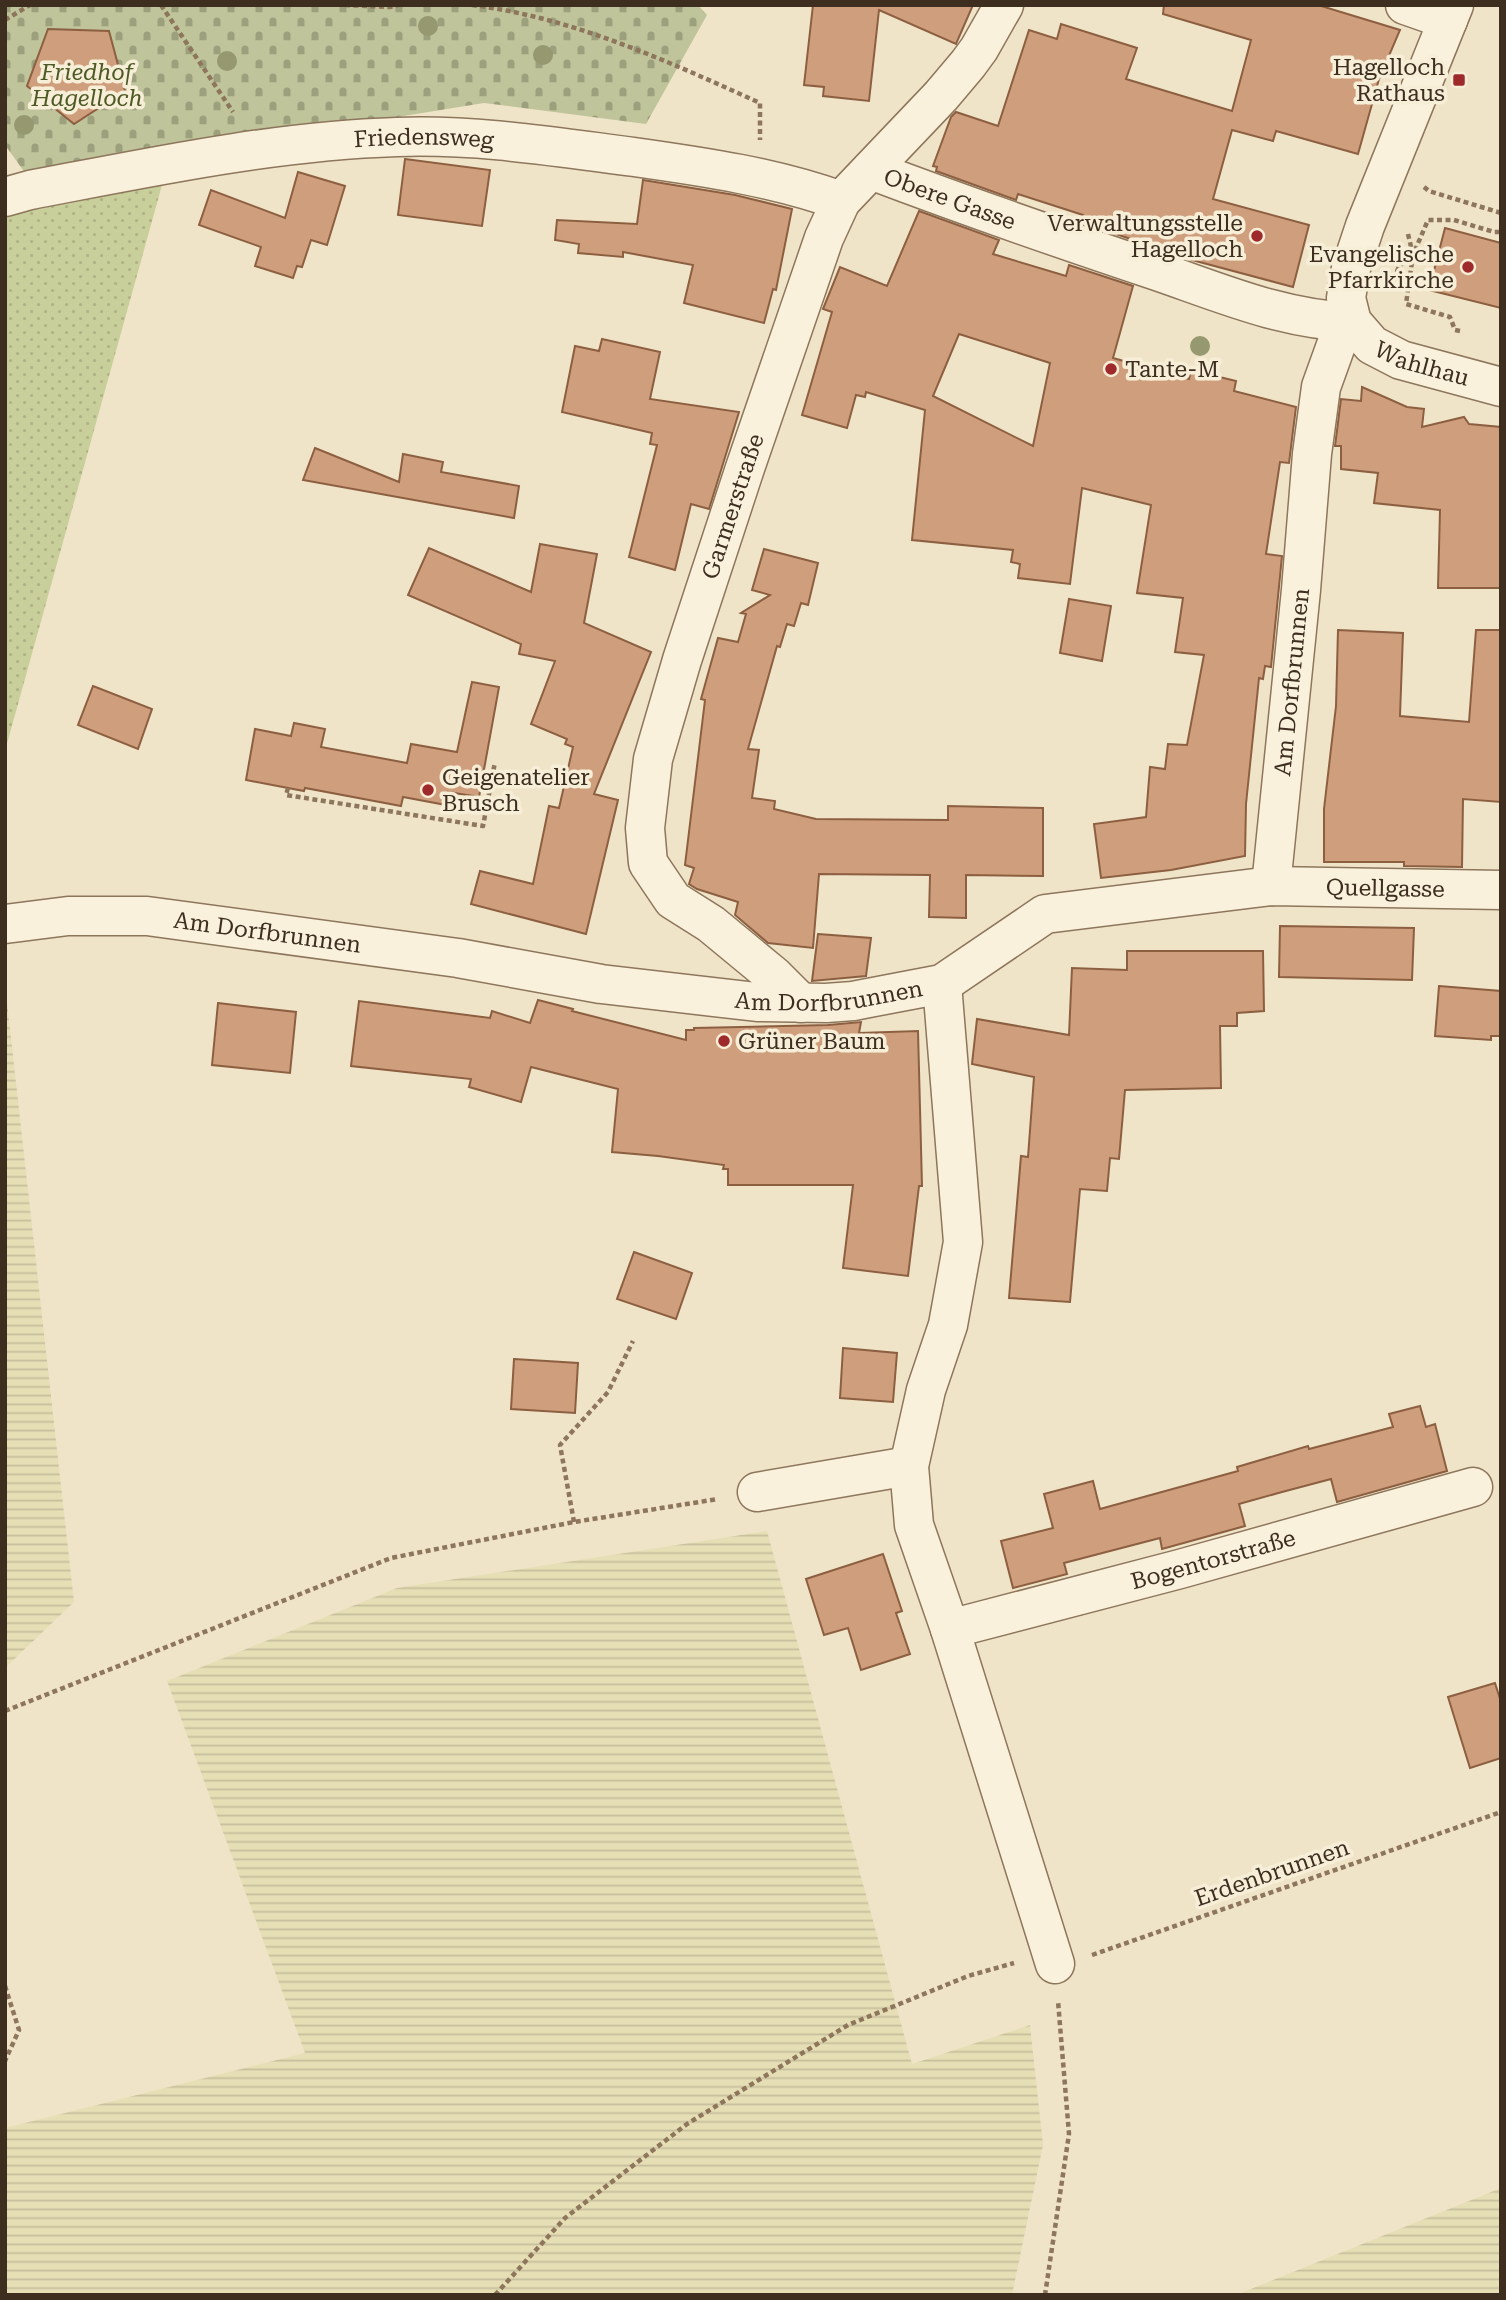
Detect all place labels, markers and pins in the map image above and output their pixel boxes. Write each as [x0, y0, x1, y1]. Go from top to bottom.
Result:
place label: Hagelloch Rathaus [1333, 54, 1445, 107]
marker: Hagelloch Rathaus [1451, 72, 1467, 88]
place label: Verwaltungsstelle Hagelloch [1047, 210, 1243, 263]
marker: Verwaltungsstelle Hagelloch [1249, 228, 1265, 244]
place label: Evangelische Pfarrkirche [1309, 241, 1454, 294]
marker: Evangelische Pfarrkirche [1460, 259, 1476, 275]
place label: Tante-M [1125, 356, 1219, 383]
marker: Tante-M [1103, 361, 1119, 377]
place label: Geigenatelier Brusch [442, 764, 590, 817]
marker: Geigenatelier Brusch [420, 782, 436, 798]
place label: Grüner Baum [738, 1028, 886, 1055]
marker: Grüner Baum [716, 1033, 732, 1049]

